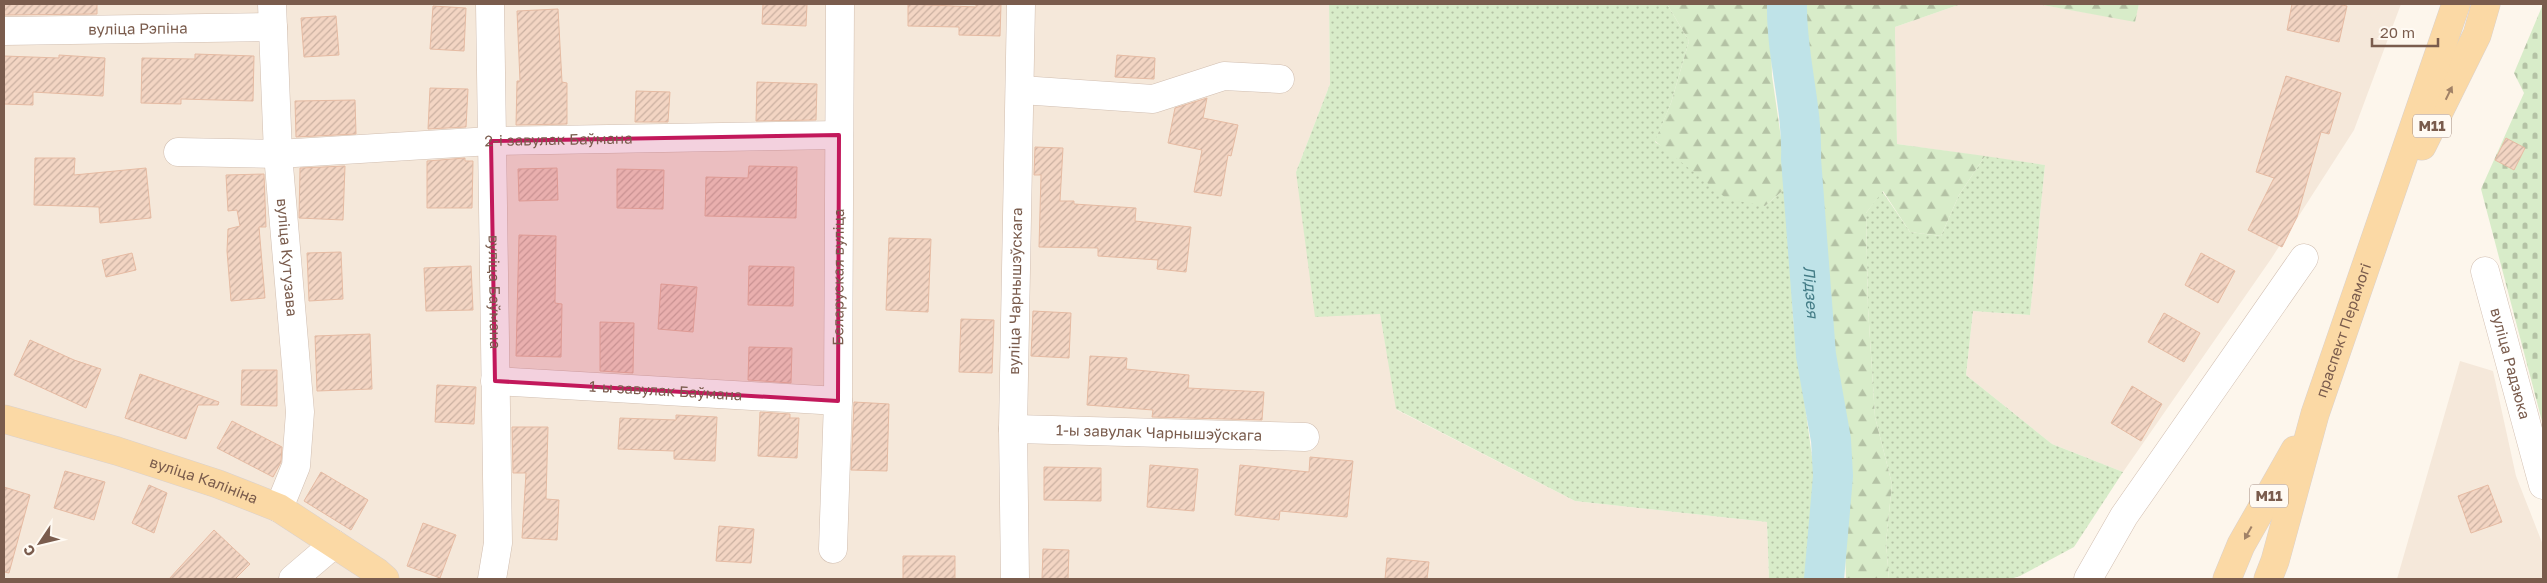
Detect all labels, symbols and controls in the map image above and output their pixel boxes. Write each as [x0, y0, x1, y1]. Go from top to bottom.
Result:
scale bar [2372, 15, 2438, 47]
street label: вуліца Рэпіна [88, 18, 188, 38]
text: 20 m [2380, 23, 2415, 41]
one-way arrow [2445, 85, 2453, 100]
road number: М11 [2413, 114, 2451, 138]
street label: 2-і завулак Баўмана [484, 129, 633, 149]
street label: вуліца Кутузава [274, 198, 302, 317]
street label: вуліца Чарнышэўскага [1004, 207, 1025, 375]
street label: Беларуская вуліца [828, 208, 847, 346]
street label: вуліца Баўмана [485, 235, 505, 349]
street label: праспект Перамогі [2311, 261, 2374, 400]
water label: Лідзея [1799, 265, 1823, 319]
street label: вуліца Радзюка [2487, 306, 2535, 421]
street label: 1-ы завулак Баўмана [589, 377, 743, 403]
street label: 1-ы завулак Чарнышэўскага [1056, 420, 1262, 444]
street label: вуліца Калініна [148, 452, 261, 507]
road number: М11 [2250, 484, 2288, 508]
north arrow [15, 518, 65, 568]
one-way arrow [2244, 526, 2252, 540]
text: С [19, 542, 39, 560]

